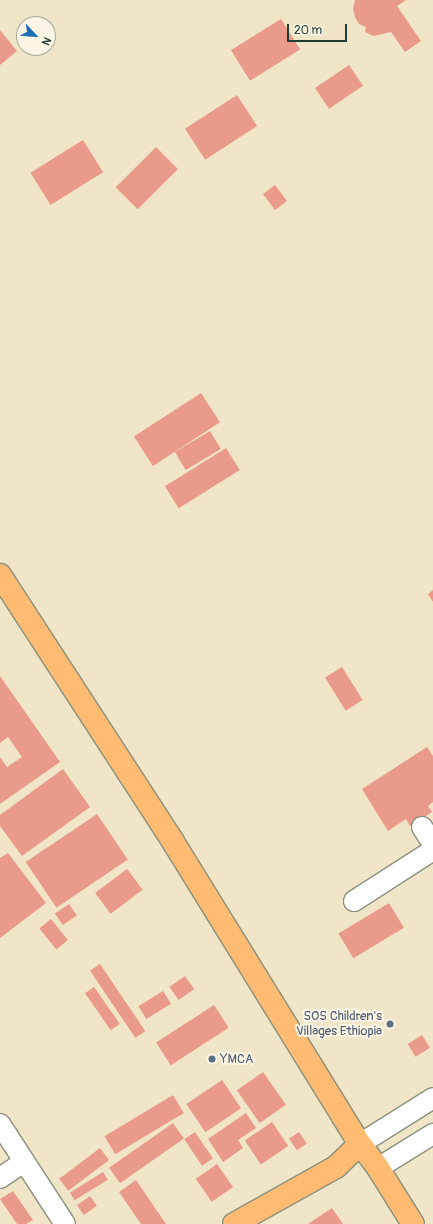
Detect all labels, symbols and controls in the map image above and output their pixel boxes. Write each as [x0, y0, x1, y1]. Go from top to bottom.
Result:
north arrow [16, 16, 56, 56]
scale bar [289, 16, 349, 42]
text: 20 m [294, 23, 322, 38]
text: N [39, 35, 54, 47]
place label: SOS Children's Villages Ethiopia [296, 1009, 382, 1040]
marker: SOS Children's Villages Ethiopia [385, 1019, 395, 1029]
place label: YMCA [220, 1051, 253, 1067]
marker: YMCA [207, 1054, 217, 1064]

